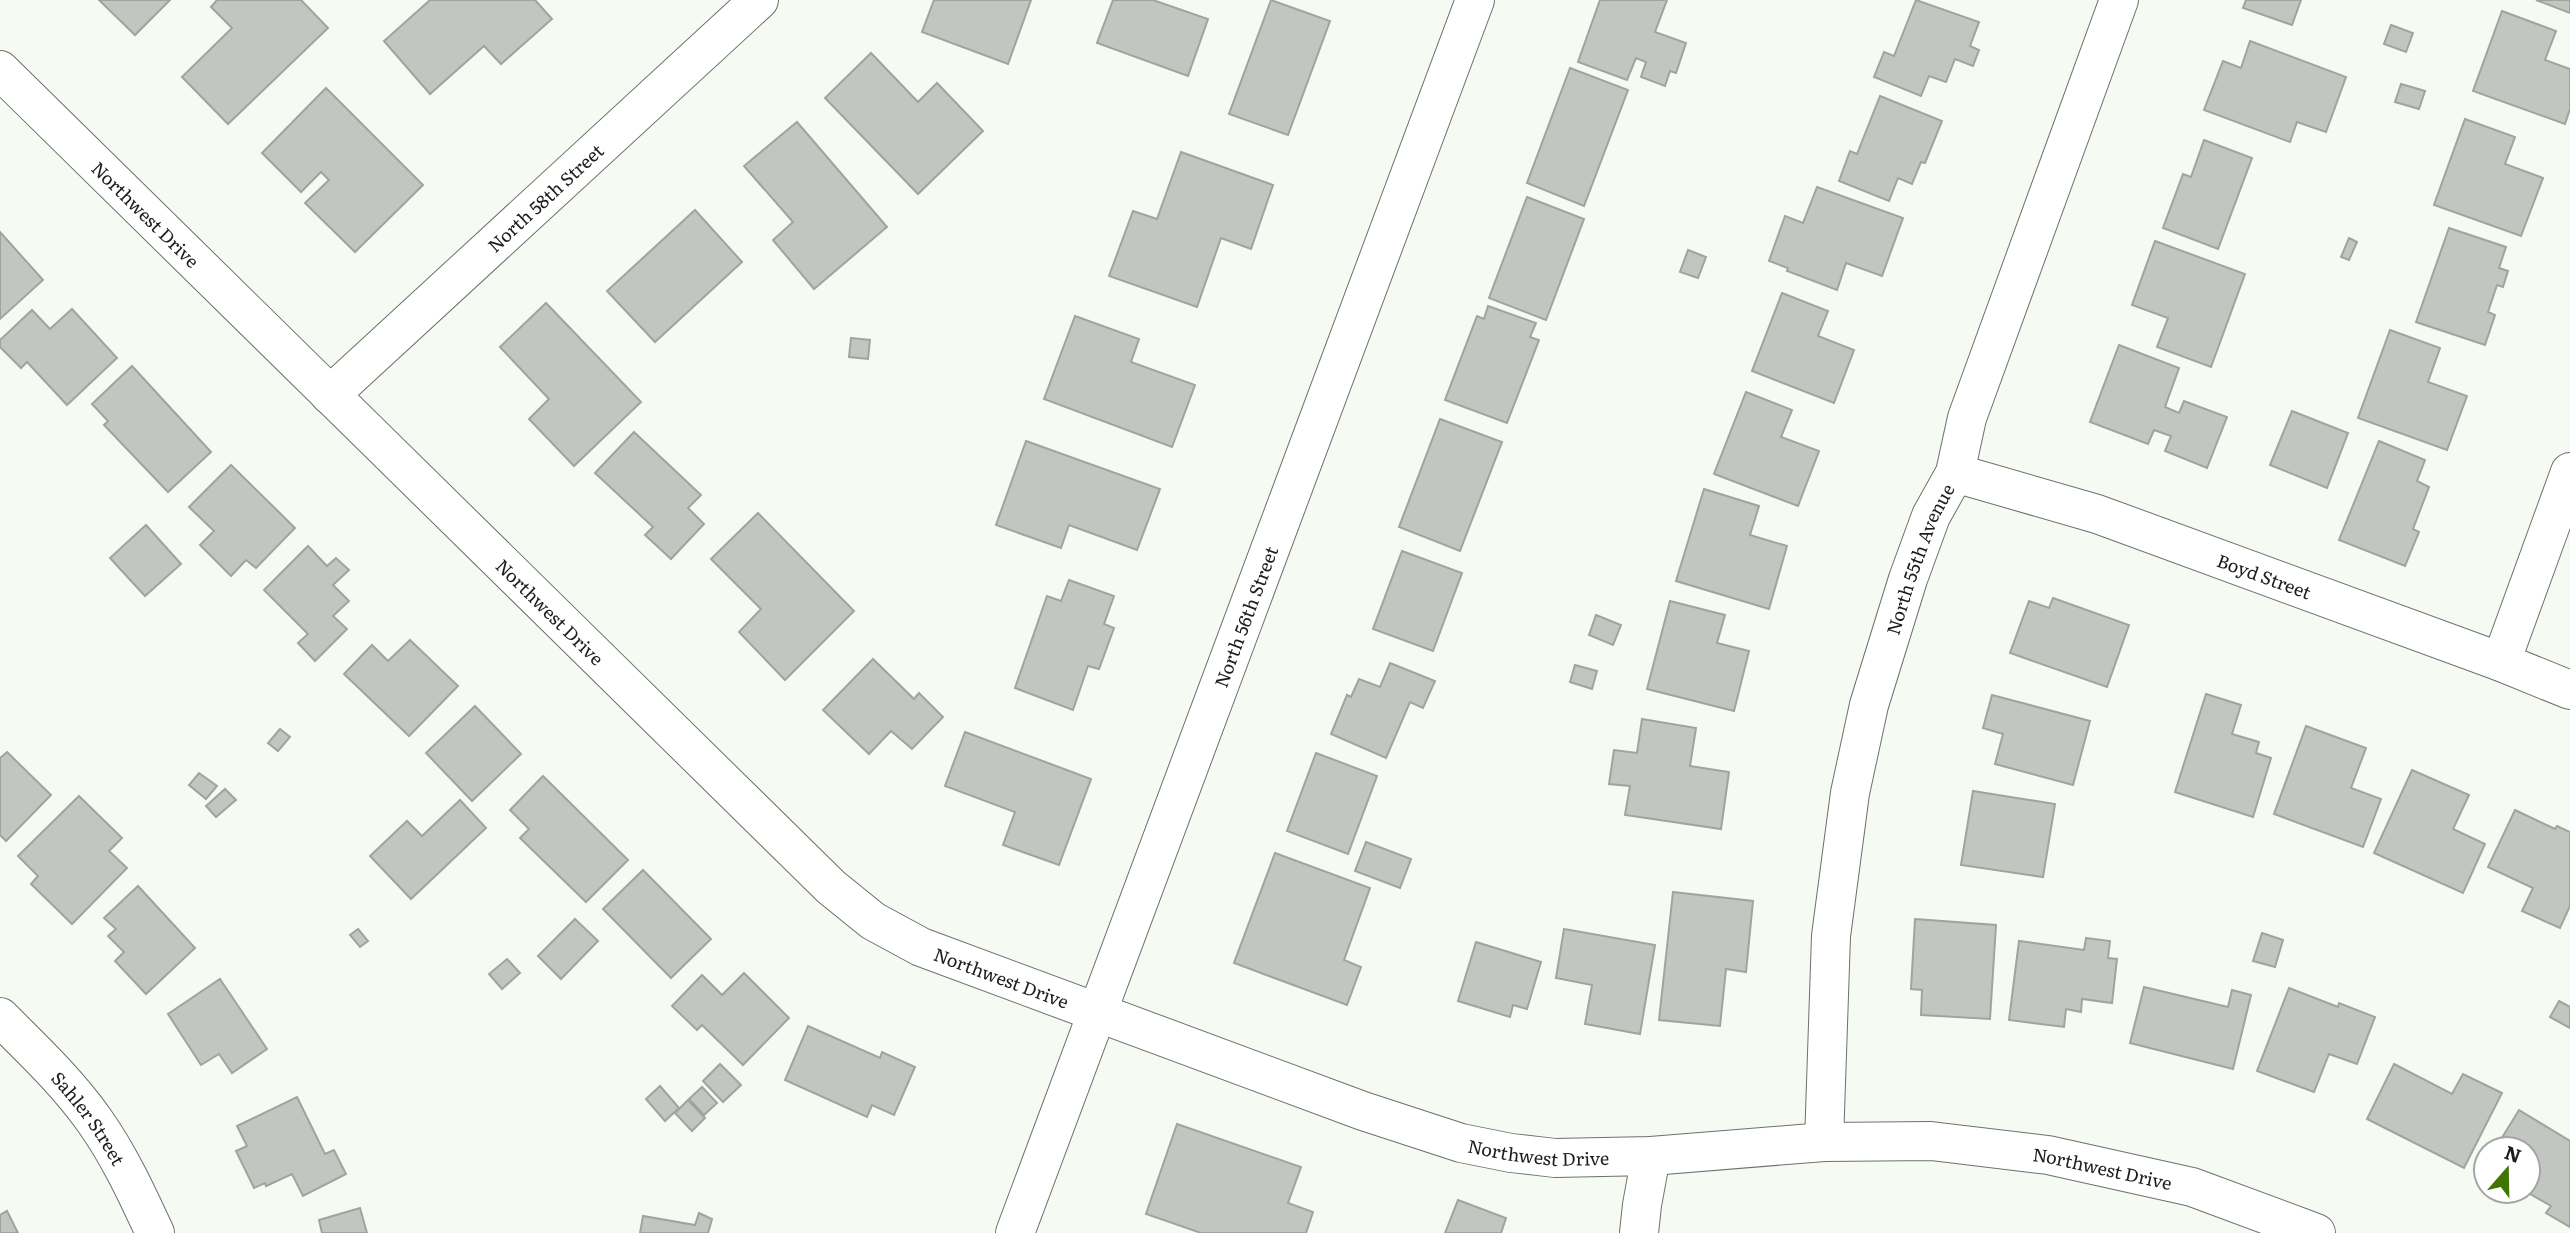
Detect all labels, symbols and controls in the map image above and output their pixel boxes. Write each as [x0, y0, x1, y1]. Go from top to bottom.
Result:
street label: North 58th Street [481, 136, 609, 258]
street label: Northwest Drive [86, 154, 206, 273]
street label: North 55th Avenue [1878, 478, 1960, 638]
street label: North 56th Street [1206, 541, 1284, 691]
street label: Boyd Street [2213, 546, 2316, 605]
street label: Northwest Drive [490, 552, 611, 671]
street label: Northwest Drive [930, 940, 1073, 1014]
street label: Sahler Street [46, 1065, 133, 1170]
street label: Northwest Drive [1466, 1131, 1610, 1172]
north arrow [2472, 1135, 2542, 1205]
text: N [2501, 1137, 2525, 1169]
street label: Northwest Drive [2031, 1140, 2175, 1196]

